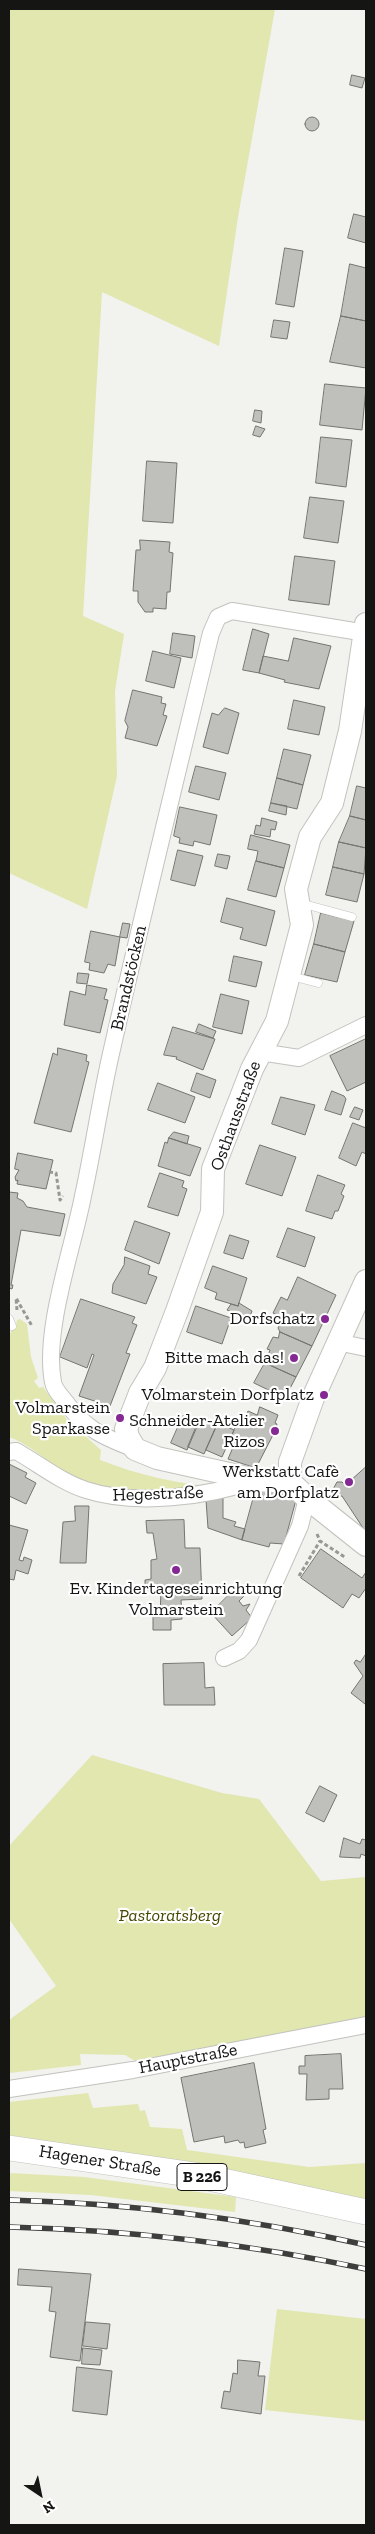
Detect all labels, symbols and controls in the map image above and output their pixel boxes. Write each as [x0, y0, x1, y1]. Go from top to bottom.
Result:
street label: Brandstöcken [106, 923, 152, 1033]
street label: Osthausstraße [206, 1058, 266, 1174]
place label: Dorfschatz [230, 1308, 315, 1330]
marker: Dorfschatz [319, 1313, 331, 1325]
place label: Bitte mach das! [165, 1347, 284, 1369]
marker: Bitte mach das! [288, 1352, 300, 1364]
place label: Volmarstein Dorfplatz [142, 1384, 314, 1406]
marker: Volmarstein Dorfplatz [318, 1389, 330, 1401]
place label: Volmarstein Sparkasse [15, 1397, 110, 1440]
place label: Schneider-Atelier Rizos [129, 1410, 265, 1452]
marker: Volmarstein Sparkasse [114, 1412, 126, 1424]
marker: Schneider-Atelier Rizos [269, 1425, 281, 1437]
place label: Werkstatt Cafè am Dorfplatz [223, 1461, 339, 1504]
marker: Werkstatt Cafè am Dorfplatz [343, 1476, 355, 1488]
street label: Hegestraße [112, 1482, 204, 1506]
marker: Ev. Kindertageseinrichtung Volmarstein [170, 1564, 182, 1576]
place label: Ev. Kindertageseinrichtung Volmarstein [70, 1578, 282, 1620]
park label: Pastoratsberg [119, 1905, 221, 1927]
street label: Hauptstraße [137, 2039, 239, 2079]
street label: Hagener Straße [37, 2141, 163, 2181]
road number: B 226 [177, 2164, 227, 2190]
north arrow [15, 2469, 65, 2519]
text: N [40, 2497, 58, 2517]

